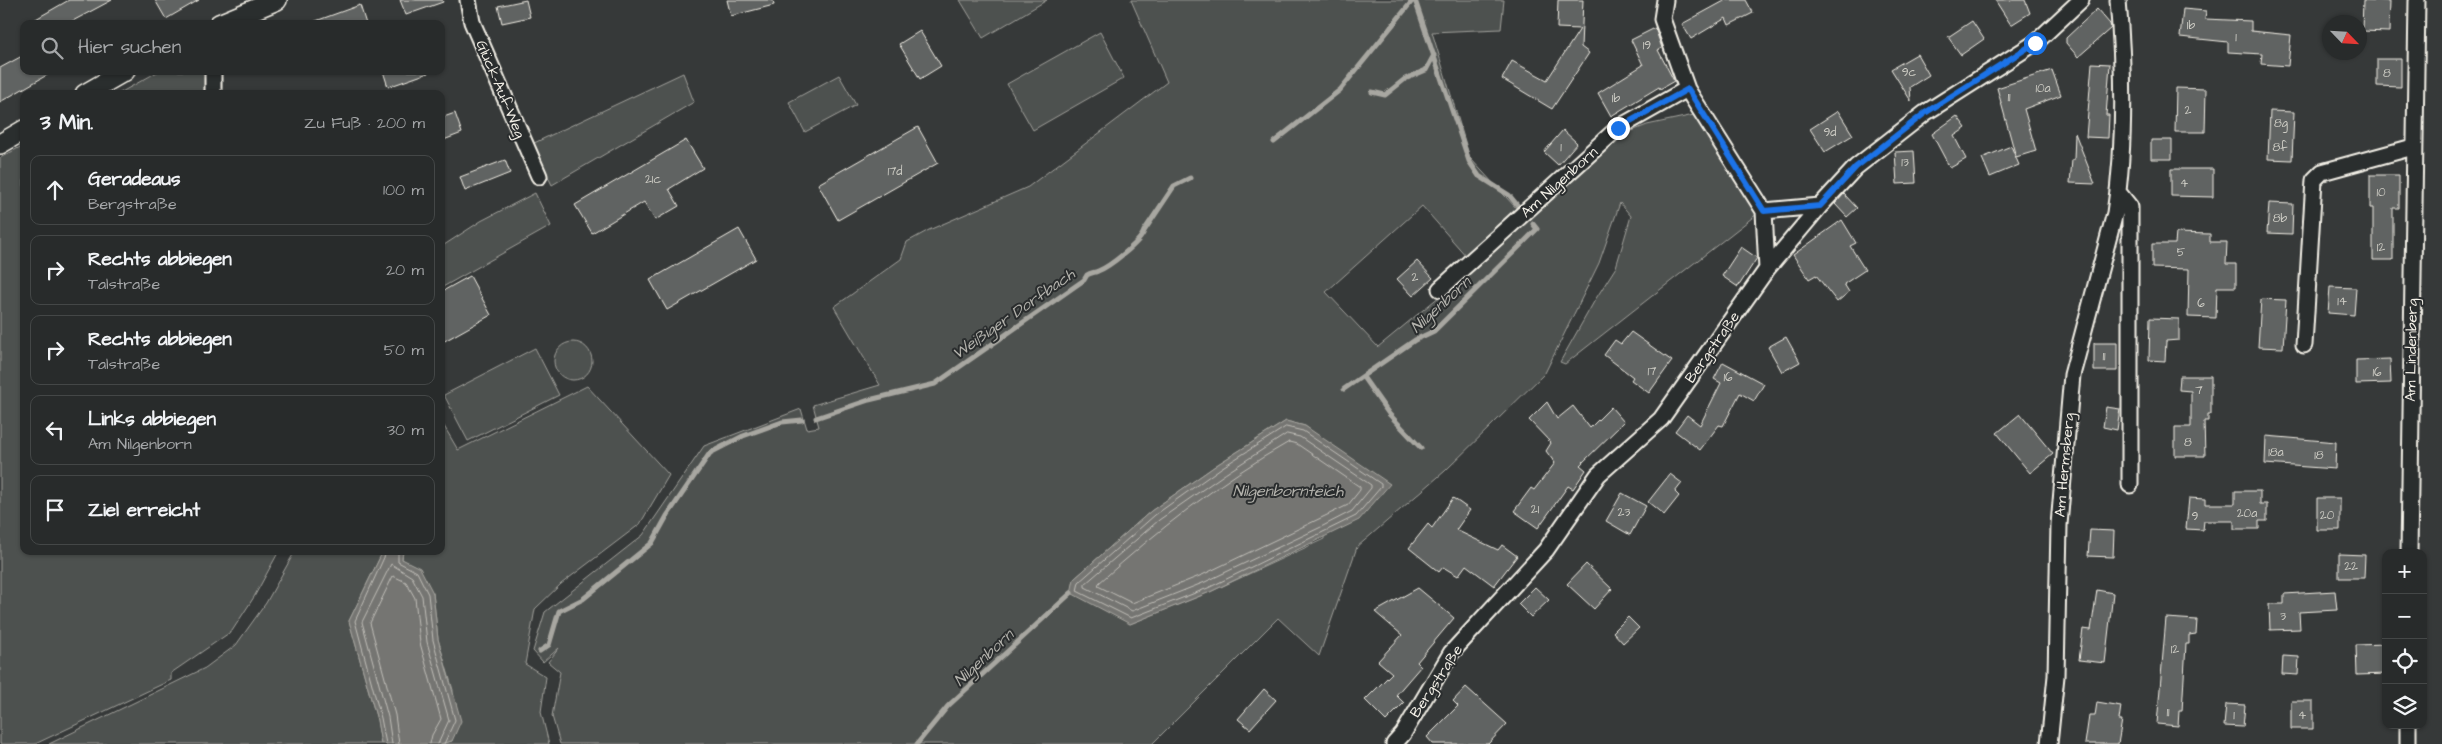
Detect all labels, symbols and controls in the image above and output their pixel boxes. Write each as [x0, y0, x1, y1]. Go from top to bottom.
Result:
north arrow [2322, 15, 2367, 60]
house number: 1b [2187, 17, 2195, 34]
search box [20, 20, 445, 75]
house number: 1 [2235, 29, 2237, 46]
route start [2024, 32, 2047, 55]
icon: search [38, 34, 66, 62]
text: Hier suchen [78, 34, 181, 61]
street label: Glück-Auf-Weg [470, 37, 531, 142]
house number: 19 [1643, 37, 1651, 54]
house number: 9c [1902, 64, 1917, 81]
house number: 8 [2383, 65, 2391, 82]
house number: 10a [2035, 80, 2051, 97]
house number: 11 [2007, 89, 2011, 106]
house number: 1b [1612, 90, 1620, 107]
house number: 2 [2185, 102, 2192, 119]
text: 3 Min. [40, 108, 93, 137]
text: Zu Fuß · 200 m [304, 112, 425, 134]
house number: 8g [2274, 115, 2288, 133]
route end [1607, 117, 1630, 140]
house number: 9d [1824, 124, 1836, 141]
house number: 1 [1560, 139, 1562, 156]
house number: 8f [2273, 139, 2288, 156]
street label: Am Nilgenborn [1516, 142, 1604, 223]
house number: 13 [1901, 154, 1909, 171]
house number: 17d [887, 163, 903, 180]
text: Geradeaus [88, 166, 180, 193]
house number: 21c [645, 171, 661, 188]
house number: 4 [2180, 175, 2188, 192]
icon: ahead [41, 176, 69, 204]
text: 100 m [383, 179, 424, 201]
house number: 10 [2376, 184, 2386, 201]
text: Bergstraße [88, 193, 177, 215]
house number: 8b [2273, 210, 2288, 227]
house number: 12 [2377, 239, 2385, 256]
house number: 5 [2177, 244, 2186, 261]
text: Rechts abbiegen [88, 246, 232, 273]
icon: right [41, 256, 69, 284]
text: 20 m [386, 259, 424, 281]
water label: Weißiger Dorfbach [948, 263, 1081, 365]
house number: 2 [1412, 269, 1419, 286]
water label: Nilgenborn [1406, 270, 1478, 339]
text: Talstraße [88, 273, 160, 295]
house number: 14 [2337, 293, 2347, 310]
house number: 6 [2197, 295, 2205, 312]
street label: Am Lindenberg [2400, 298, 2424, 402]
street label: Bergstraße [1680, 307, 1746, 388]
text: Rechts abbiegen [88, 326, 232, 353]
icon: right [41, 336, 69, 364]
text: 50 m [384, 339, 424, 361]
house number: 11 [2102, 348, 2106, 365]
text: Talstraße [88, 353, 160, 375]
house number: 17 [1648, 363, 1657, 380]
house number: 16 [2372, 364, 2382, 381]
house number: 16 [1723, 369, 1733, 386]
house number: 7 [2195, 382, 2203, 399]
text: Links abbiegen [88, 406, 216, 433]
street label: Am Hermsberg [2049, 412, 2081, 518]
icon: left [41, 416, 69, 444]
text: 30 m [387, 419, 424, 441]
text: Am Nilgenborn [88, 433, 192, 455]
house number: 8 [2184, 434, 2192, 451]
house number: 18a [2268, 444, 2284, 461]
house number: 18 [2314, 447, 2324, 464]
water label: Nilgenbornteich [1233, 480, 1344, 503]
icon: arrive [41, 496, 69, 524]
text: Ziel erreicht [88, 497, 200, 524]
house number: 21 [1531, 501, 1540, 518]
house number: 23 [1618, 504, 1630, 521]
house number: 20a [2237, 505, 2257, 522]
house number: 20 [2320, 507, 2335, 524]
house number: 9 [2192, 508, 2199, 525]
map controls [2382, 549, 2427, 729]
button: + [2382, 549, 2427, 594]
house number: 22 [2344, 558, 2358, 575]
button: − [2382, 594, 2427, 639]
house number: 3 [2280, 608, 2286, 625]
water label: Nilgenborn [949, 623, 1021, 692]
button: locate [2382, 639, 2427, 684]
street label: Bergstraße [1405, 641, 1469, 722]
house number: 12 [2171, 641, 2179, 658]
button: layers [2382, 684, 2427, 729]
house number: 11 [2166, 704, 2170, 721]
house number: 1 [2233, 707, 2235, 724]
house number: 4 [2298, 707, 2306, 724]

